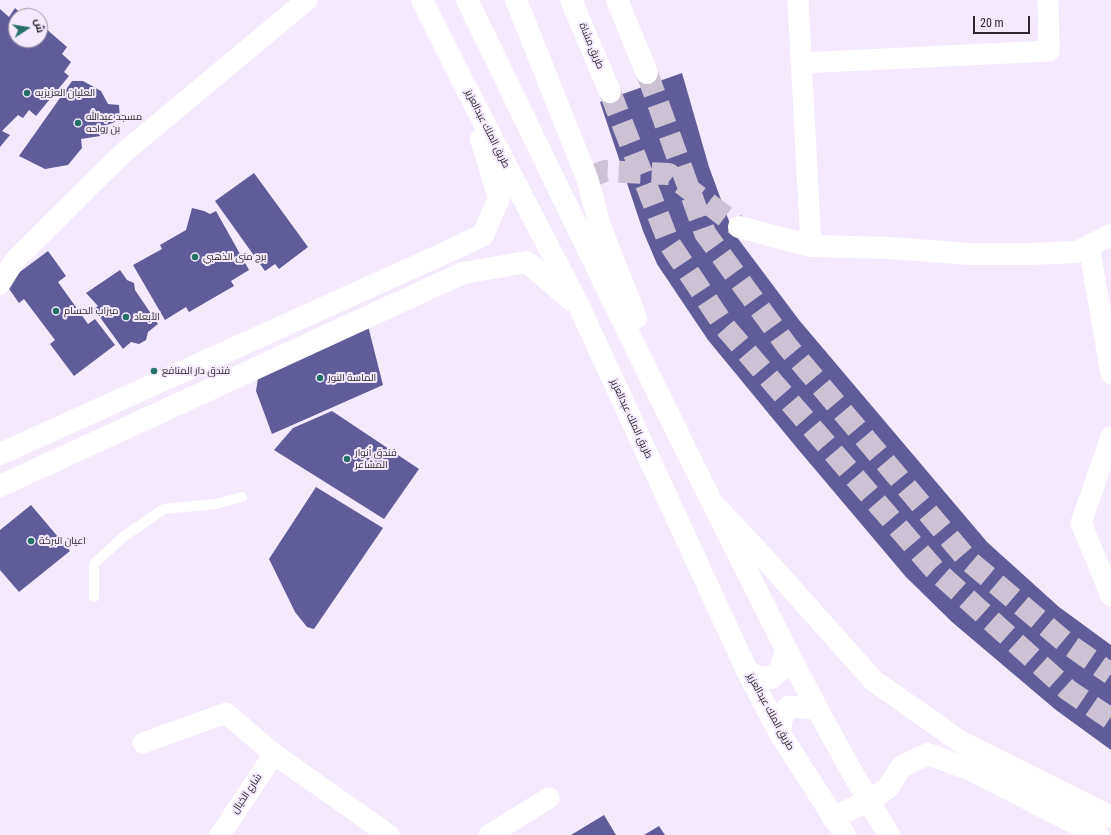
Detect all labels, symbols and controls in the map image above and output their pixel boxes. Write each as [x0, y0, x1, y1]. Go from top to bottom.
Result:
north arrow [8, 8, 48, 48]
scale bar [975, 8, 1032, 34]
text: 20 m [980, 16, 1004, 30]
text: ش [31, 17, 47, 34]
street label: طريق مشاة [576, 21, 606, 71]
place label: العليان العزيزيه [35, 87, 95, 99]
marker: العليان العزيزيه [22, 88, 32, 98]
street label: طريق الملك عبدالعزيز [462, 88, 512, 170]
place label: مسجد عبدالله بن رواحه [86, 111, 142, 134]
marker: مسجد عبدالله بن رواحه [73, 118, 83, 128]
place label: برج منى الذهبي [203, 251, 266, 263]
marker: برج منى الذهبي [190, 252, 200, 262]
place label: ميزاب الحسام [64, 305, 119, 317]
marker: ميزاب الحسام [51, 306, 61, 316]
place label: الأبعاد [134, 311, 160, 323]
marker: الأبعاد [121, 312, 131, 322]
place label: فندق دار المنافع [162, 365, 230, 377]
marker: فندق دار المنافع [149, 366, 159, 376]
place label: الماسة النور [328, 372, 376, 384]
marker: الماسة النور [315, 373, 325, 383]
street label: طريق الملك عبدالعزيز [607, 377, 655, 461]
place label: فندق أنوار المشاعر [355, 447, 397, 470]
marker: فندق أنوار المشاعر [342, 454, 352, 464]
place label: اعيان البركة [39, 535, 86, 547]
marker: اعيان البركة [26, 536, 36, 546]
street label: طريق الملك عبدالعزيز [744, 671, 796, 753]
street label: شارع الخيال [229, 772, 265, 816]

